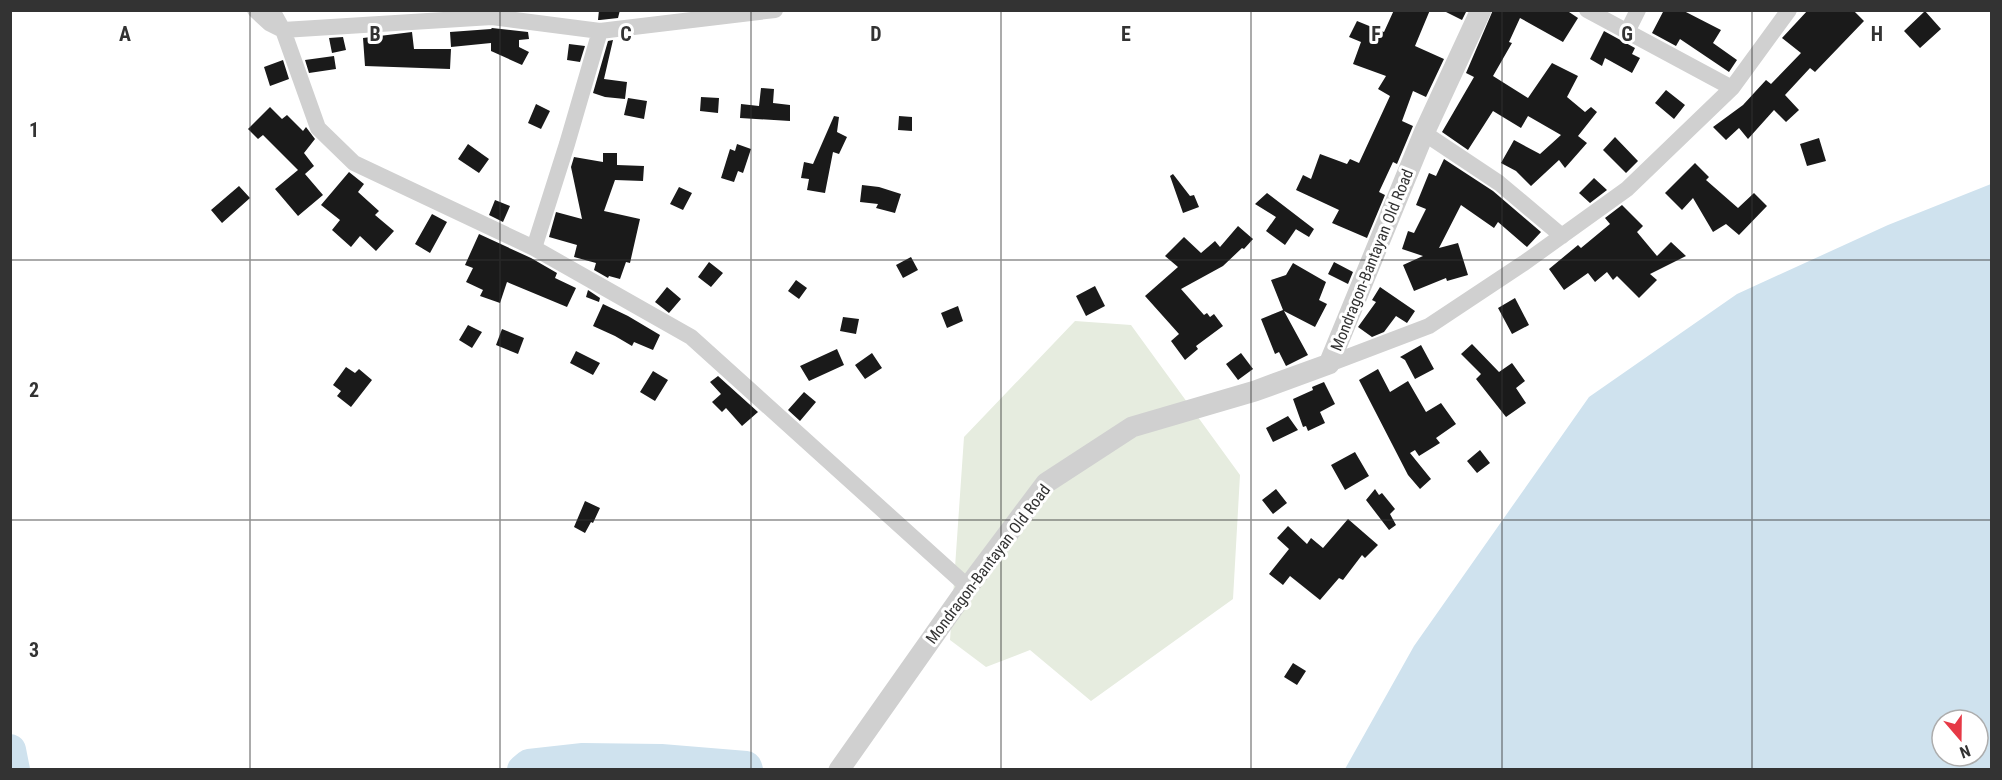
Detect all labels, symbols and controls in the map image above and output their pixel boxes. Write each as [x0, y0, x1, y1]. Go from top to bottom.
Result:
text: A [119, 22, 131, 46]
text: B [369, 22, 381, 46]
text: C [620, 22, 632, 46]
text: D [870, 22, 882, 46]
text: E [1121, 22, 1131, 46]
text: F [1371, 22, 1381, 46]
text: G [1621, 22, 1633, 46]
text: H [1871, 22, 1883, 46]
text: 1 [29, 118, 39, 142]
street label: Mondragon-Bantayan Old Road [1327, 166, 1417, 354]
text: 2 [29, 378, 39, 402]
street label: Mondragon-Bantayan Old Road [922, 481, 1054, 647]
text: 3 [29, 638, 39, 662]
north arrow [1930, 708, 1990, 768]
text: N [1957, 741, 1973, 762]

